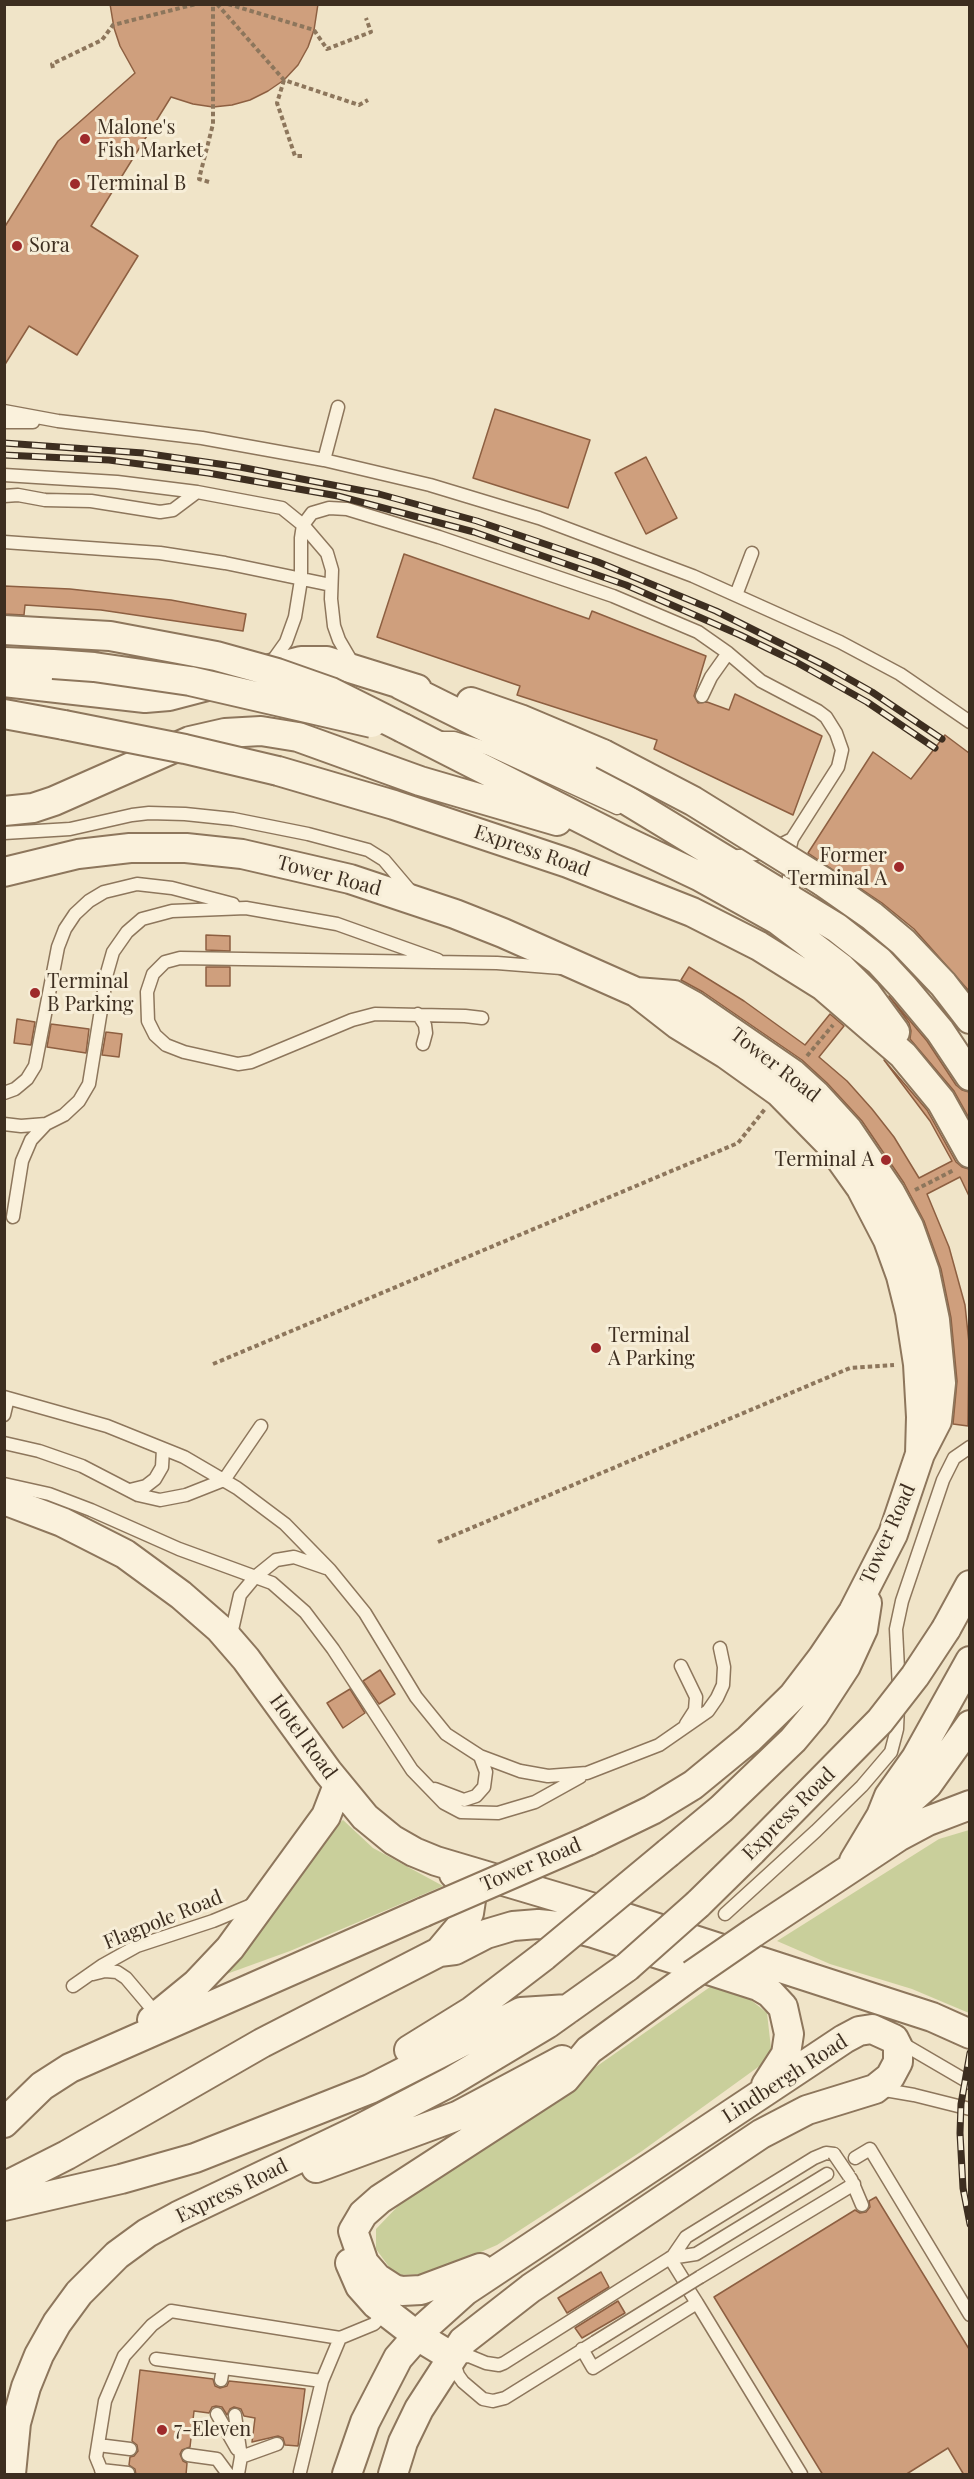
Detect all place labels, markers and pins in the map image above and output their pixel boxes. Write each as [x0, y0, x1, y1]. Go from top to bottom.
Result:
place label: Malone's Fish Market [97, 116, 203, 163]
marker: Malone's Fish Market [78, 132, 92, 146]
place label: Terminal B [87, 172, 186, 196]
marker: Terminal B [68, 177, 82, 191]
place label: Sora [29, 234, 70, 258]
marker: Sora [10, 239, 24, 253]
place label: Former Terminal A [788, 844, 887, 891]
marker: Former Terminal A [892, 860, 906, 874]
place label: Terminal B Parking [47, 970, 134, 1017]
marker: Terminal B Parking [28, 986, 42, 1000]
place label: Terminal A [775, 1148, 874, 1172]
marker: Terminal A [879, 1153, 893, 1167]
place label: Terminal A Parking [608, 1324, 695, 1371]
marker: Terminal A Parking [589, 1341, 603, 1355]
place label: 7-Eleven [174, 2418, 251, 2442]
marker: 7-Eleven [155, 2423, 169, 2437]

